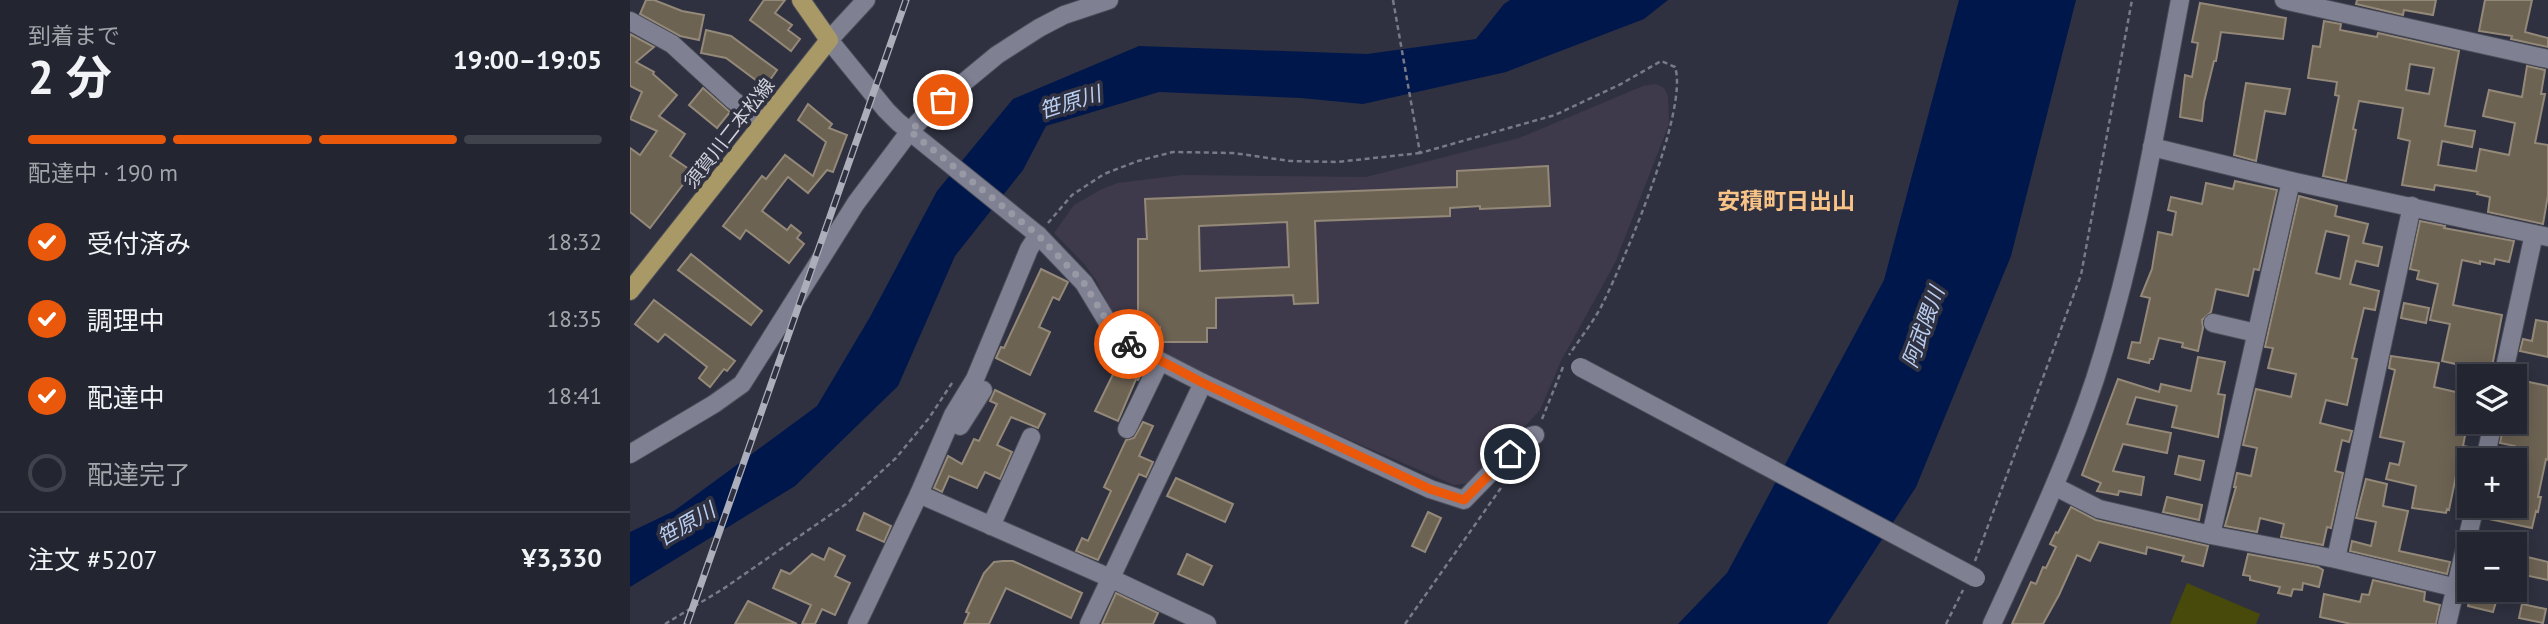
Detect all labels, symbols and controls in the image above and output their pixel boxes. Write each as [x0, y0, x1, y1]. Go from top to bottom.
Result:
text: 到着まで [28, 21, 120, 50]
text: 19:00–19:05 [453, 43, 602, 76]
text: 2 分 [28, 47, 112, 107]
pin [913, 70, 973, 130]
street label: 須賀川二本松線 [679, 73, 779, 193]
water label: 笹原川 [1036, 79, 1106, 124]
icon: bag [924, 81, 962, 119]
text: 配達中 · 190 m [28, 158, 178, 187]
district label: 安積町日出山 [1717, 186, 1855, 215]
icon: check [28, 223, 66, 261]
text: 受付済み [87, 227, 191, 260]
text: 18:32 [547, 227, 602, 256]
water label: 阿武隈川 [1896, 281, 1951, 371]
icon: check [28, 300, 66, 338]
text: 調理中 [87, 304, 165, 337]
text: 18:35 [547, 304, 602, 333]
courier [1094, 309, 1164, 379]
icon: bike [1110, 325, 1148, 363]
map controls [2457, 364, 2527, 602]
button: layers [2457, 364, 2527, 434]
icon: check [28, 377, 66, 415]
text: 配達中 [87, 381, 165, 414]
text: 18:41 [547, 381, 602, 410]
pin [1480, 424, 1540, 484]
icon: home [1491, 435, 1529, 473]
button: + [2457, 448, 2527, 518]
text: 配達完了 [87, 458, 191, 491]
water label: 笹原川 [652, 496, 722, 551]
button: − [2457, 532, 2527, 602]
text: ¥3,330 [522, 541, 602, 574]
text: 注文 #5207 [28, 543, 158, 576]

